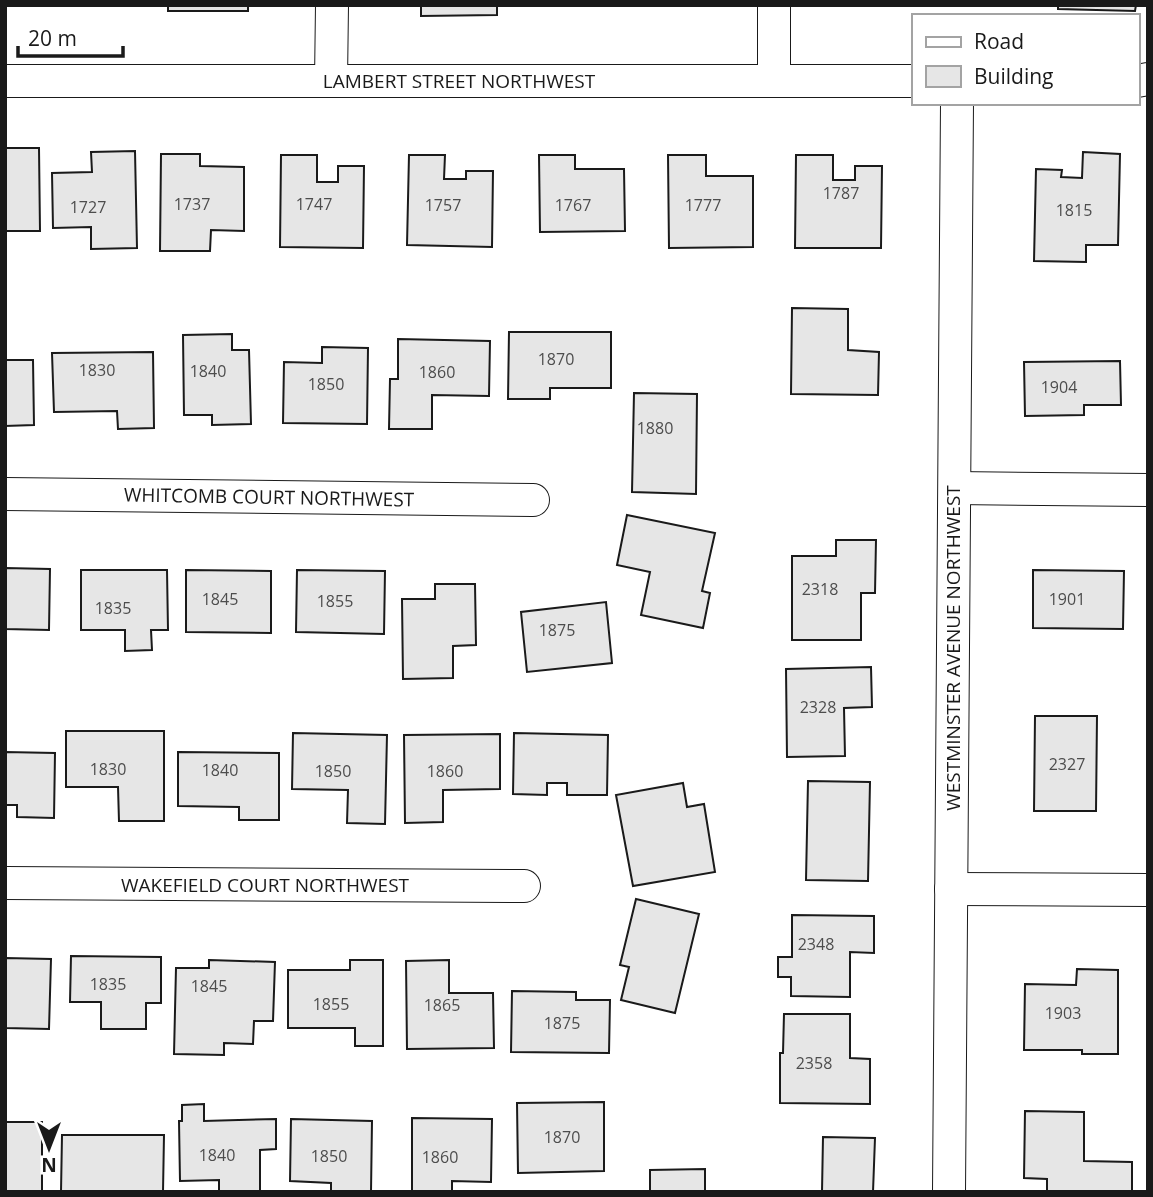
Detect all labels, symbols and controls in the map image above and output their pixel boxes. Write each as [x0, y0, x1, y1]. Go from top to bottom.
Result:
scale bar [18, 14, 122, 58]
legend [912, 14, 1139, 105]
text: 20 m [28, 24, 77, 52]
text: Road [974, 27, 1024, 55]
text: Building [974, 62, 1053, 90]
street label: LAMBERT STREET NORTHWEST [323, 68, 596, 94]
house number: 1787 [823, 182, 859, 204]
house number: 1737 [174, 193, 210, 215]
house number: 1747 [296, 193, 332, 215]
house number: 1757 [425, 194, 461, 216]
house number: 1767 [555, 194, 591, 216]
house number: 1777 [685, 194, 721, 216]
house number: 1727 [70, 196, 106, 218]
house number: 1815 [1056, 199, 1092, 221]
house number: 1870 [538, 348, 574, 370]
house number: 1830 [79, 359, 115, 381]
house number: 1840 [190, 360, 226, 382]
house number: 1860 [419, 361, 455, 383]
house number: 1850 [308, 373, 344, 395]
house number: 1904 [1041, 376, 1077, 398]
house number: 1880 [637, 417, 673, 439]
street label: WHITCOMB COURT NORTHWEST [124, 481, 415, 513]
street label: WESTMINSTER AVENUE NORTHWEST [940, 485, 966, 811]
house number: 2318 [802, 578, 838, 600]
house number: 1845 [202, 588, 238, 610]
house number: 1901 [1049, 588, 1085, 610]
house number: 1855 [317, 590, 353, 612]
house number: 1835 [95, 597, 131, 619]
house number: 1875 [539, 619, 575, 641]
house number: 2328 [800, 696, 836, 718]
house number: 2327 [1049, 753, 1085, 775]
house number: 1830 [90, 758, 126, 780]
house number: 1840 [202, 759, 238, 781]
house number: 1850 [315, 760, 351, 782]
house number: 1860 [427, 760, 463, 782]
street label: WAKEFIELD COURT NORTHWEST [121, 872, 410, 898]
house number: 2348 [798, 933, 834, 955]
house number: 1835 [90, 973, 126, 995]
house number: 1845 [191, 975, 227, 997]
house number: 1855 [313, 993, 349, 1015]
house number: 1865 [424, 994, 460, 1016]
house number: 1903 [1045, 1002, 1081, 1024]
house number: 1875 [544, 1012, 580, 1034]
house number: 2358 [796, 1052, 832, 1074]
north arrow [14, 1113, 84, 1183]
house number: 1870 [544, 1126, 580, 1148]
house number: 1840 [199, 1144, 235, 1166]
house number: 1850 [311, 1145, 347, 1167]
house number: 1860 [422, 1146, 458, 1168]
text: N [41, 1152, 57, 1178]

